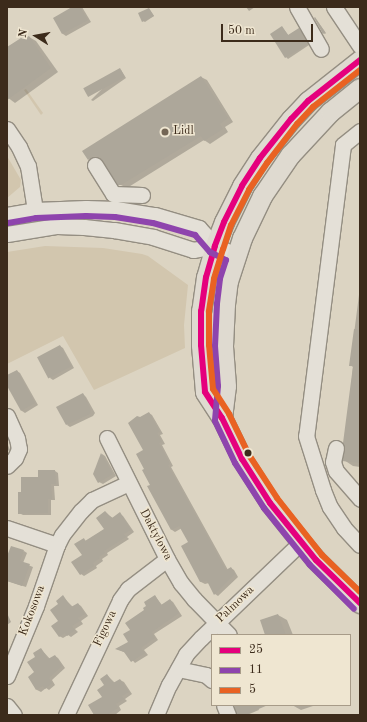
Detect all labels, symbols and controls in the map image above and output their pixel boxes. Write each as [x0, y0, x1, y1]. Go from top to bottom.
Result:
north arrow [16, 16, 56, 56]
scale bar [223, 16, 315, 42]
text: 50 m [228, 25, 255, 37]
text: N [18, 28, 30, 39]
place label: Lidl [173, 125, 194, 139]
marker: Lidl [160, 127, 170, 137]
unlabelled marker [243, 448, 253, 458]
street label: Daktylowa [136, 507, 174, 563]
street label: Kokosowa [17, 584, 49, 638]
street label: Palmowa [214, 584, 258, 626]
street label: Figowa [91, 609, 121, 649]
legend [211, 634, 351, 706]
text: 25 [249, 644, 263, 656]
text: 11 [249, 664, 263, 676]
text: 5 [249, 684, 256, 696]

